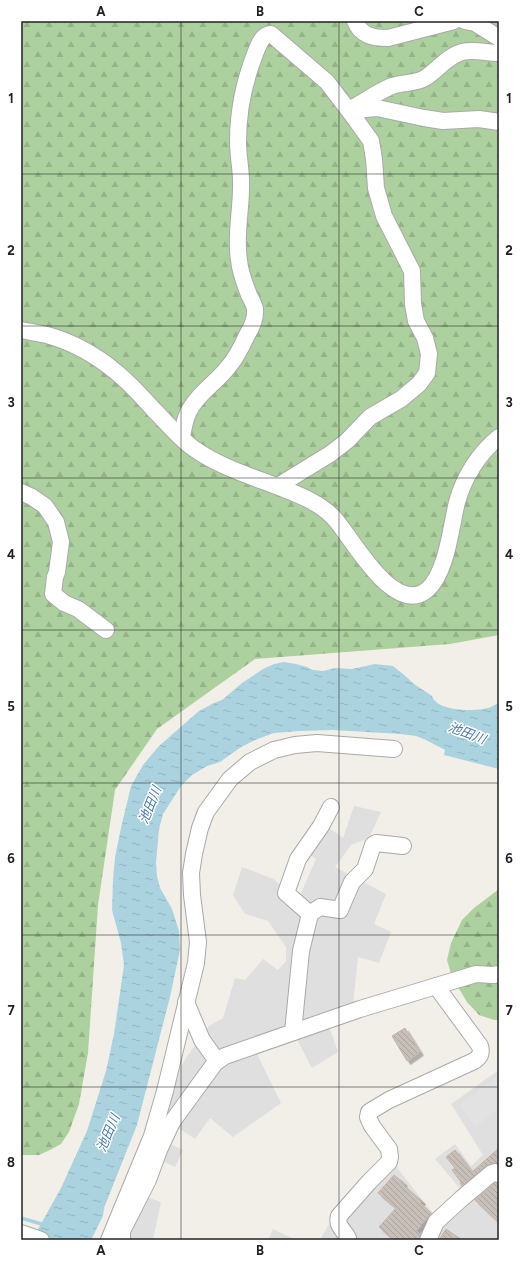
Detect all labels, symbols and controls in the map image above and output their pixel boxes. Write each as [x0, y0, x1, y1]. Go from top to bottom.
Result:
text: A [96, 4, 106, 19]
text: B [256, 4, 264, 19]
text: C [414, 4, 424, 19]
text: 1 [8, 91, 14, 106]
text: 1 [506, 91, 512, 106]
text: 2 [7, 243, 15, 258]
text: 2 [505, 243, 513, 258]
text: 3 [7, 395, 15, 410]
text: 3 [505, 395, 513, 410]
text: 4 [7, 547, 15, 562]
text: 4 [505, 547, 513, 562]
text: 5 [7, 699, 15, 714]
text: 5 [505, 699, 513, 714]
water label: 池田川 [446, 719, 490, 748]
water label: 池田川 [136, 782, 165, 826]
text: 6 [7, 851, 15, 866]
text: 6 [505, 851, 513, 866]
text: 7 [7, 1003, 15, 1018]
text: 7 [505, 1003, 513, 1018]
water label: 池田川 [93, 1110, 123, 1154]
text: 8 [7, 1155, 15, 1170]
text: 8 [505, 1155, 513, 1170]
text: A [96, 1243, 106, 1258]
text: B [256, 1243, 264, 1258]
text: C [414, 1243, 424, 1258]

